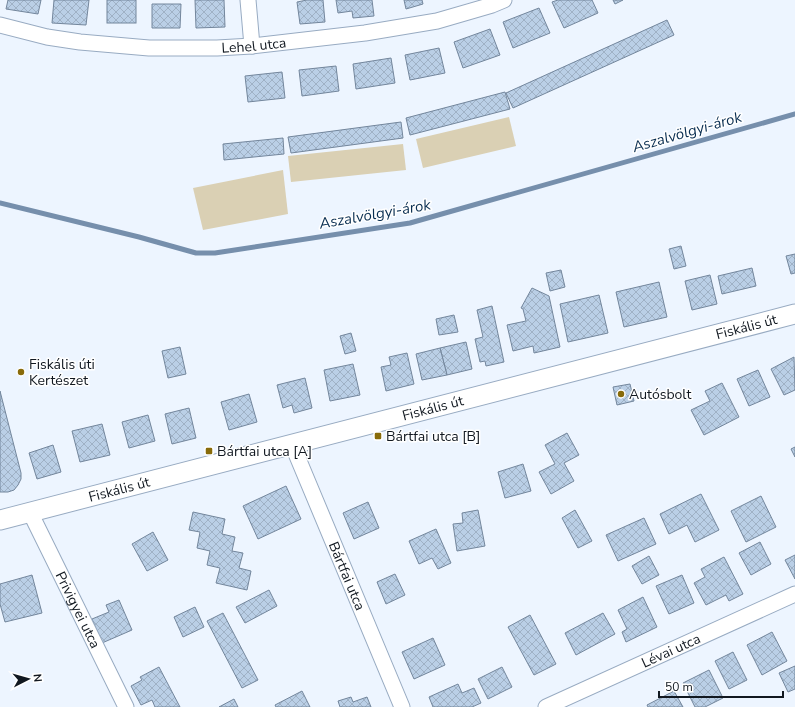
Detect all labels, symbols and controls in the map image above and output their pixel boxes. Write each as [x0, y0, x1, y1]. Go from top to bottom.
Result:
street label: Lehel utca [221, 33, 287, 57]
water label: Aszalvölgyi-árok [629, 107, 744, 157]
water label: Aszalvölgyi-árok [317, 194, 433, 234]
street label: Fiskális út [714, 310, 779, 344]
place label: Fiskális úti Kertészet [29, 355, 95, 390]
marker: Fiskális úti Kertészet [16, 367, 26, 377]
place label: Autósbolt [629, 385, 691, 404]
marker: Autósbolt [616, 389, 626, 399]
street label: Fiskális út [400, 391, 465, 425]
place label: Bártfai utca [B] [386, 427, 480, 446]
marker: Bártfai utca [B] [373, 431, 383, 441]
place label: Bártfai utca [A] [217, 442, 312, 461]
marker: Bártfai utca [A] [204, 446, 214, 456]
street label: Fiskális út [86, 472, 152, 506]
street label: Bártfai utca [324, 539, 370, 613]
street label: Privigyei utca [51, 568, 105, 652]
street label: Lévai utca [638, 629, 703, 672]
north arrow [8, 659, 48, 699]
text: N [30, 673, 45, 683]
scale bar [659, 673, 783, 699]
text: 50 m [665, 679, 693, 695]

